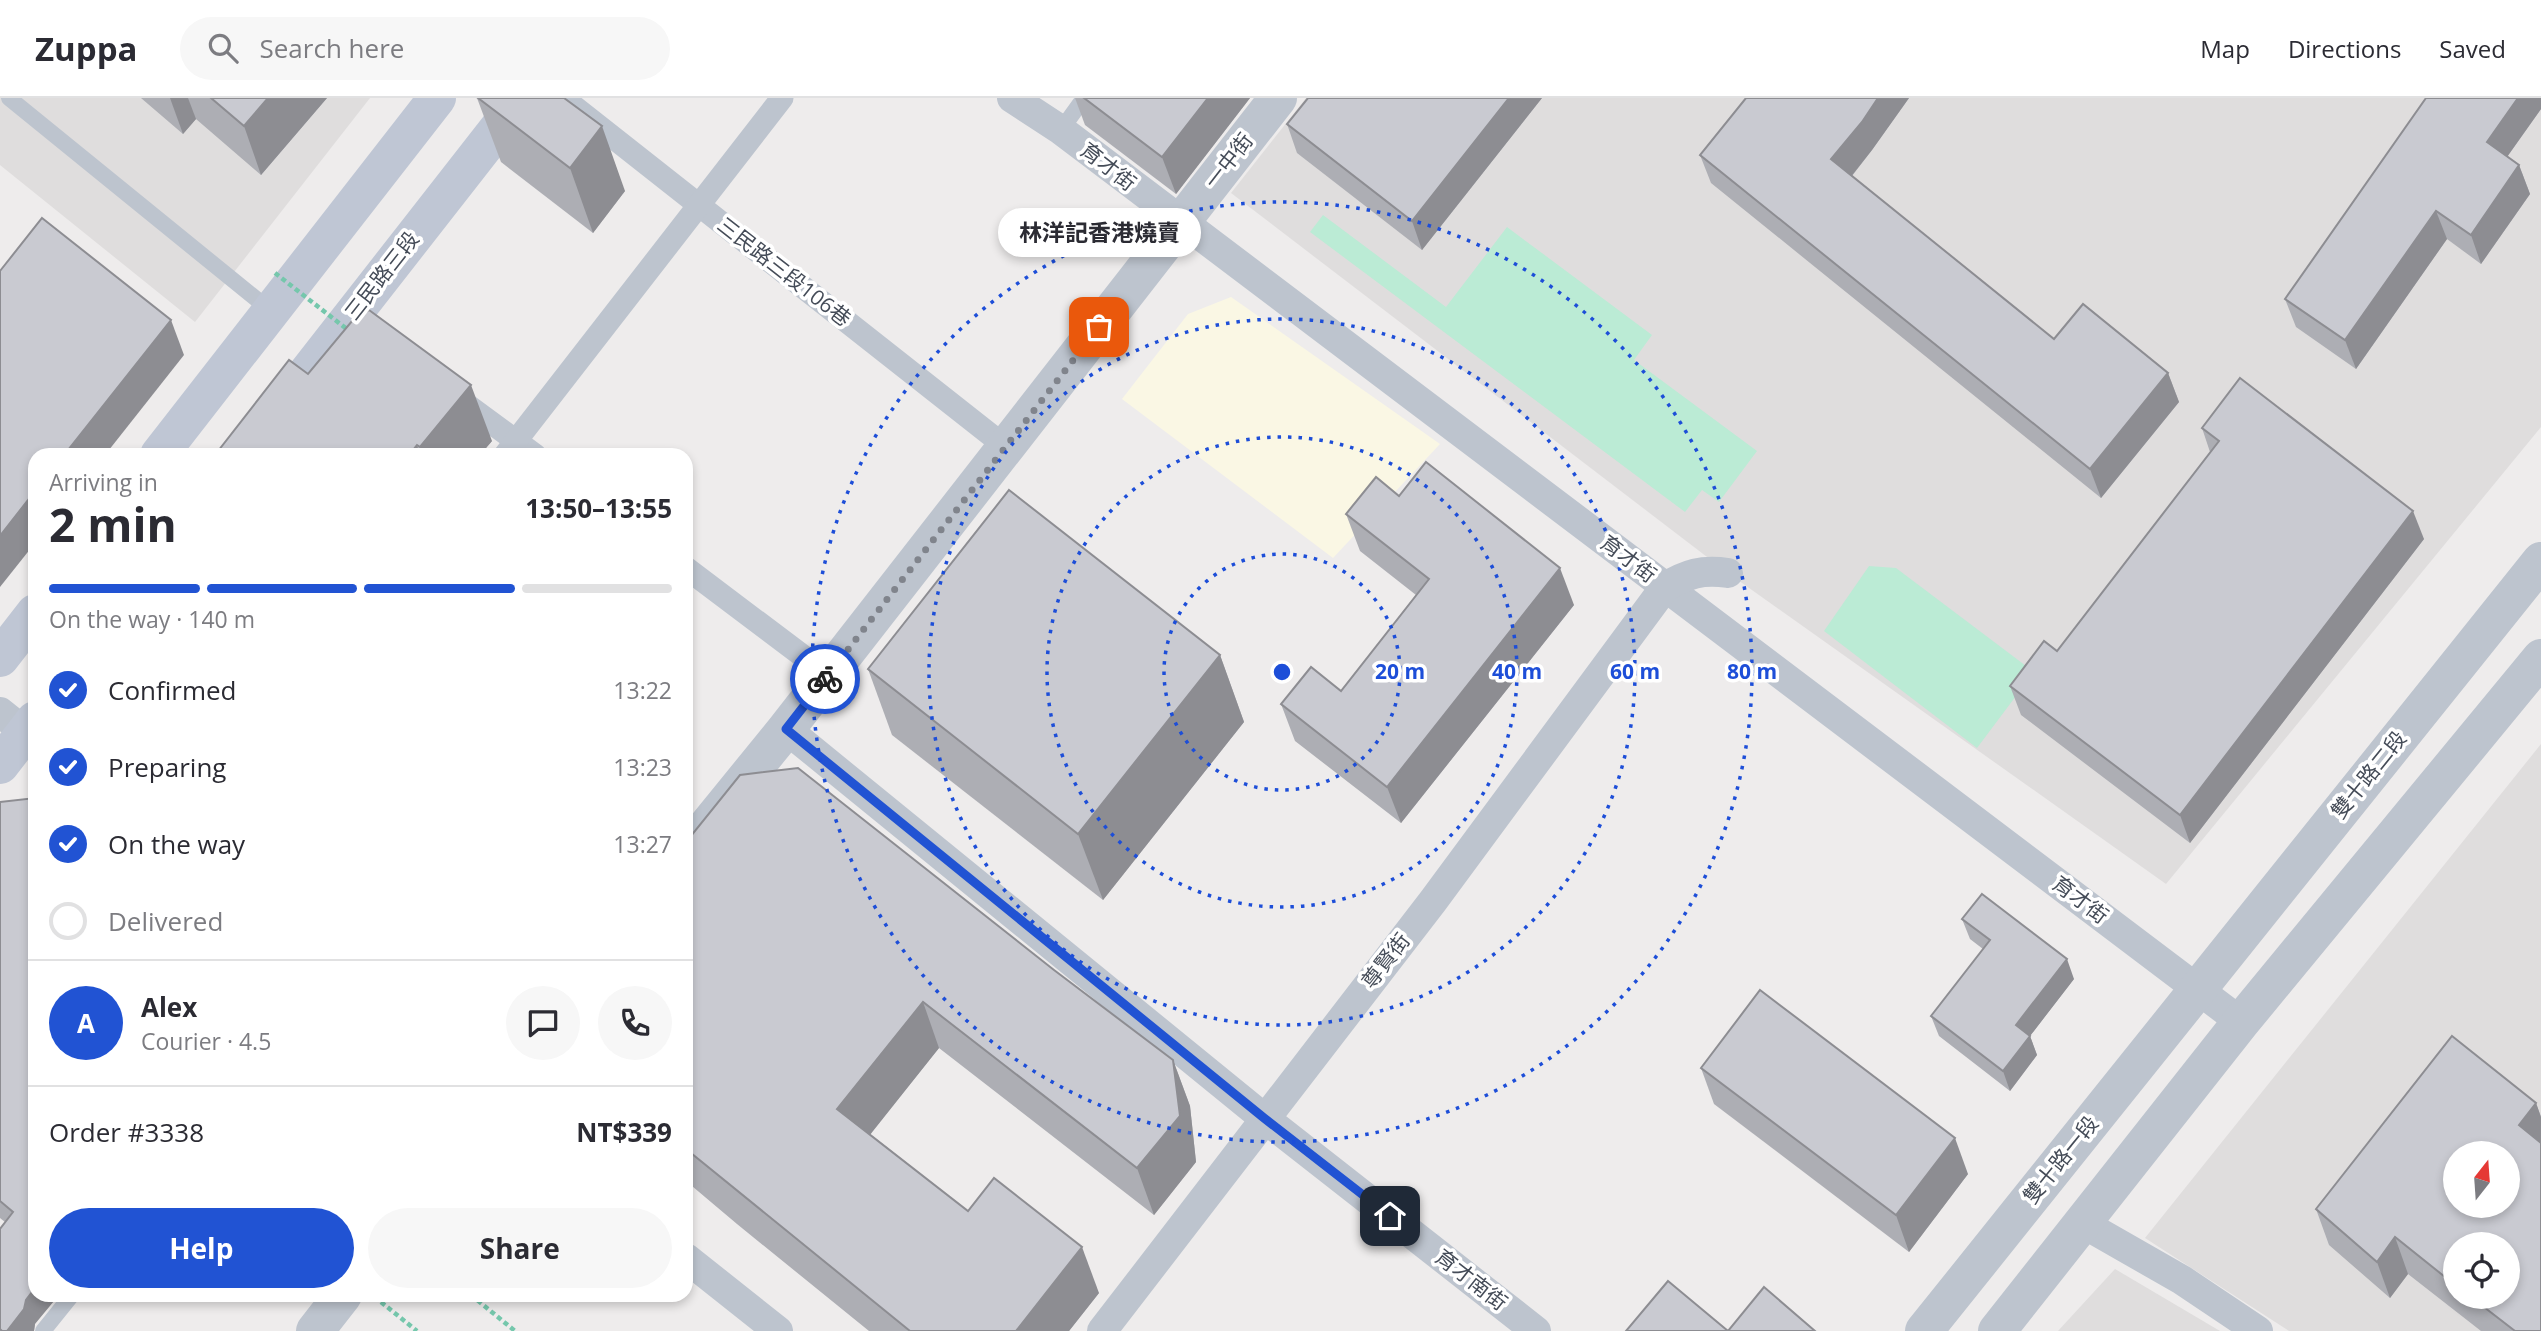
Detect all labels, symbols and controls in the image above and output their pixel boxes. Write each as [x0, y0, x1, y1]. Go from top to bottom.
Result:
search box [180, 17, 670, 80]
text: Zuppa [35, 26, 138, 71]
icon: search [204, 29, 242, 67]
text: Search here [260, 30, 404, 66]
text: Map [2200, 32, 2250, 65]
text: Directions [2288, 32, 2401, 65]
text: Saved [2439, 32, 2506, 65]
street label: 一中街 [1198, 127, 1259, 194]
street label: 育才街 [1075, 136, 1142, 197]
callout: 林洋記香港燒賣 [998, 208, 1200, 257]
street label: 三民路三段106巷 [712, 210, 857, 332]
text: 林洋記香港燒賣 [1019, 216, 1180, 248]
street label: 三民路三段 [338, 225, 425, 325]
pin [1069, 297, 1129, 357]
icon: bag [1080, 308, 1118, 346]
text: Arriving in [49, 466, 158, 498]
text: 13:50–13:55 [525, 490, 672, 526]
text: 2 min [49, 493, 177, 555]
street label: 育才街 [1595, 528, 1662, 588]
text: On the way · 140 m [49, 603, 255, 635]
courier [790, 644, 860, 714]
text: 20 m [1375, 657, 1425, 685]
text: 40 m [1492, 657, 1542, 685]
text: 60 m [1610, 657, 1660, 685]
text: 80 m [1727, 657, 1777, 685]
icon: bike [806, 660, 844, 698]
centre of rings [1270, 660, 1294, 684]
icon: check [49, 671, 87, 709]
text: Confirmed [108, 672, 236, 708]
text: 13:22 [613, 674, 672, 706]
street label: 雙十路二段 [2324, 725, 2412, 824]
icon: check [49, 748, 87, 786]
text: Preparing [108, 749, 226, 785]
text: 13:23 [613, 751, 672, 783]
icon: check [49, 825, 87, 863]
text: On the way [108, 826, 245, 862]
text: 13:27 [613, 828, 672, 860]
street label: 育才街 [2047, 869, 2114, 929]
text: Delivered [108, 903, 223, 939]
street label: 尊賢街 [1355, 927, 1416, 994]
button: chat [506, 986, 580, 1060]
button: phone [598, 986, 672, 1060]
text: Alex [141, 989, 197, 1025]
text: A [77, 1005, 95, 1041]
text: Courier · 4.5 [141, 1025, 271, 1057]
street label: 雙十路一段 [2016, 1110, 2104, 1209]
text: Order #3338 [49, 1114, 204, 1150]
text: NT$339 [576, 1114, 672, 1150]
north arrow [2443, 1141, 2520, 1218]
map controls [2443, 1141, 2520, 1309]
pin [1360, 1186, 1420, 1246]
icon: home [1371, 1197, 1409, 1235]
button: Help [49, 1208, 354, 1288]
button: Share [368, 1208, 672, 1288]
button: locate [2443, 1232, 2520, 1309]
street label: 育才南街 [1430, 1242, 1513, 1316]

